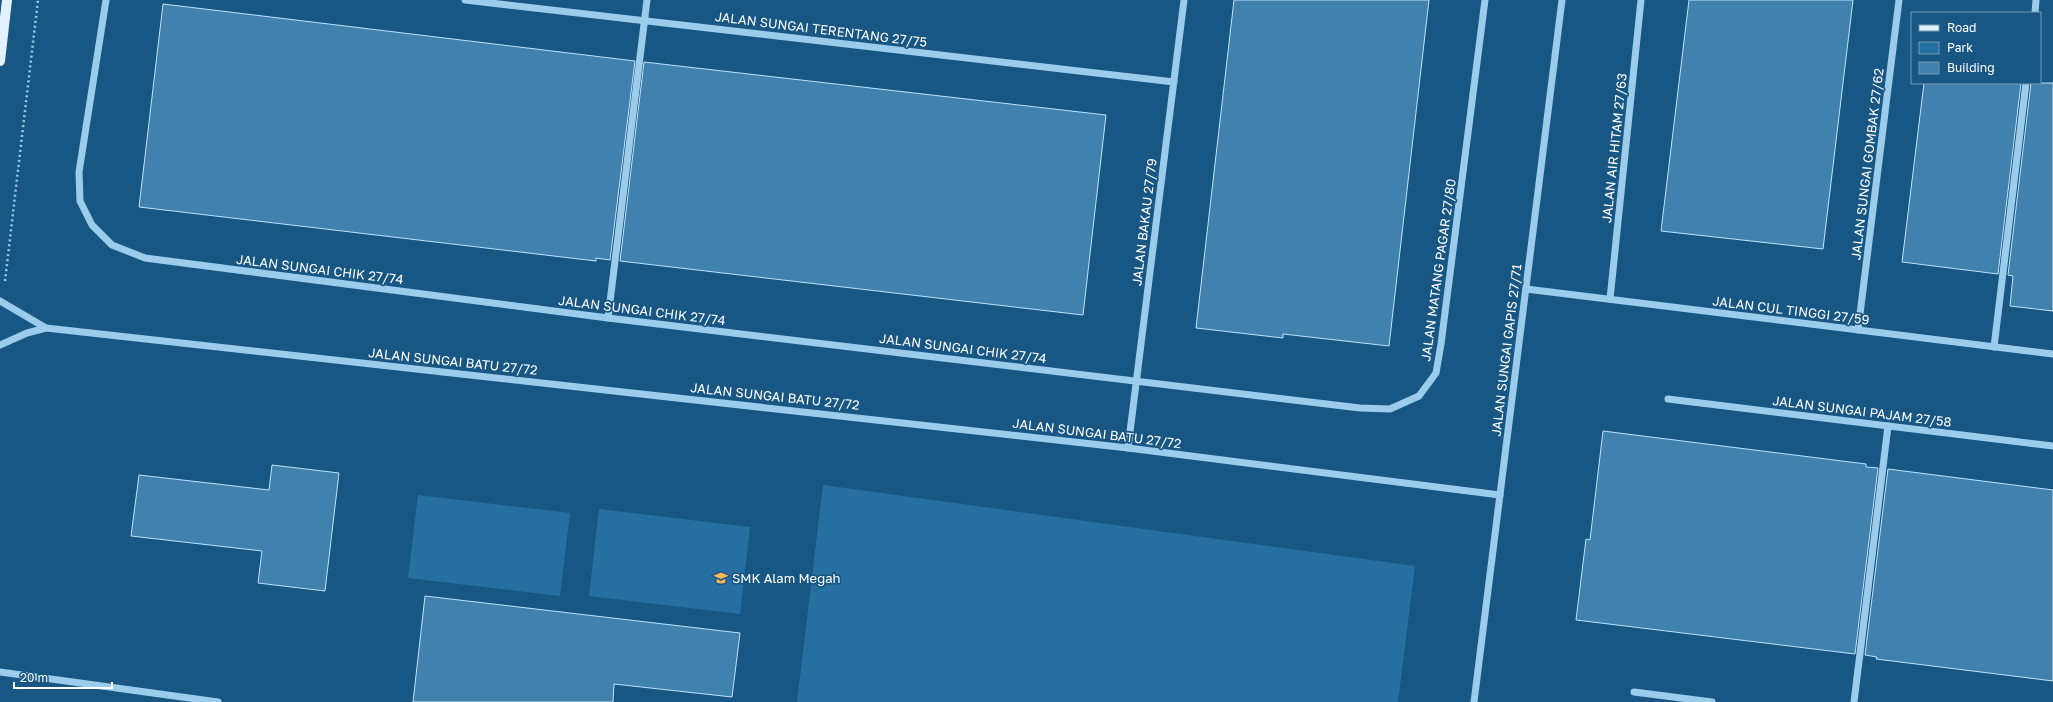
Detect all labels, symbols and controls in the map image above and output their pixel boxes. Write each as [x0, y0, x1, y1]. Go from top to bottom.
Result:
street label: JALAN SUNGAI TERENTANG 27/75 [714, 8, 928, 50]
legend [1911, 12, 2041, 84]
text: Road [1947, 20, 1976, 35]
text: Park [1947, 40, 1973, 55]
text: Building [1947, 60, 1995, 75]
street label: JALAN SUNGAI GOMBAK 27/62 [1847, 67, 1887, 261]
street label: JALAN AIR HITAM 27/63 [1598, 72, 1630, 224]
street label: JALAN BAKAU 27/79 [1128, 157, 1160, 287]
street label: JALAN MATANG PAGAR 27/80 [1417, 178, 1459, 362]
street label: JALAN SUNGAI CHIK 27/74 [235, 251, 405, 287]
street label: JALAN SUNGAI GAPIS 27/71 [1487, 263, 1525, 437]
street label: JALAN SUNGAI CHIK 27/74 [557, 292, 727, 328]
street label: JALAN CUL TINGGI 27/59 [1712, 292, 1870, 328]
street label: JALAN SUNGAI CHIK 27/74 [878, 330, 1048, 366]
street label: JALAN SUNGAI BATU 27/72 [368, 344, 538, 378]
street label: JALAN SUNGAI BATU 27/72 [690, 379, 860, 413]
street label: JALAN SUNGAI PAJAM 27/58 [1772, 392, 1952, 430]
street label: JALAN SUNGAI BATU 27/72 [1012, 415, 1182, 451]
school or university icon: SMK Alam Megah [713, 570, 729, 586]
place label: SMK Alam Megah [732, 570, 841, 586]
scale bar [14, 664, 112, 690]
text: 20 m [20, 670, 48, 685]

